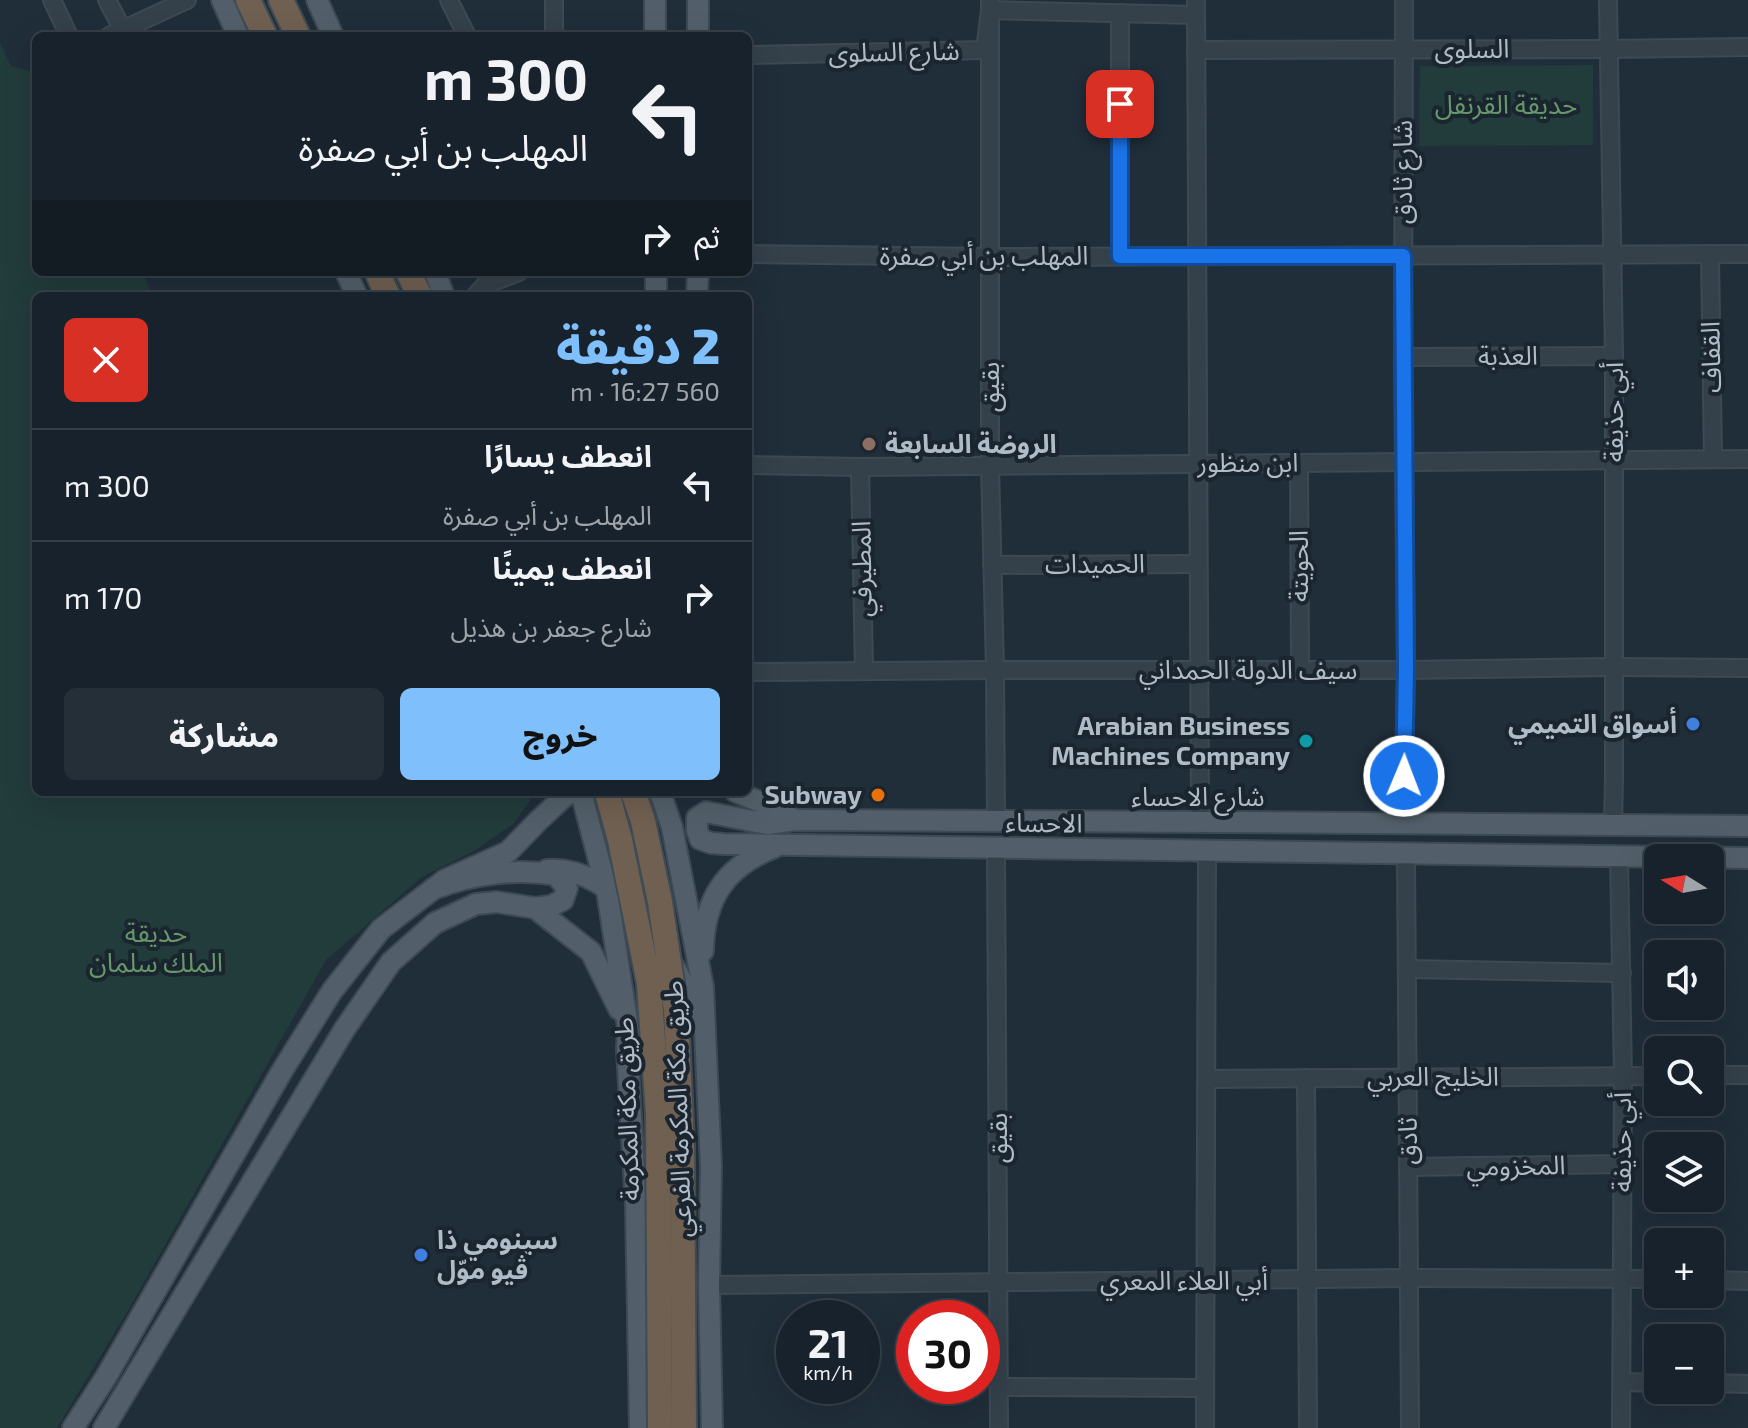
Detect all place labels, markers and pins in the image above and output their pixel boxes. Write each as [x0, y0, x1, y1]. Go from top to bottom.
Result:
pin [1086, 70, 1154, 138]
place label: الروضة السابعة [885, 427, 1057, 459]
marker: الروضة السابعة [860, 435, 878, 453]
place label: أسواق التميمي [1508, 707, 1677, 745]
place label: Arabian Business Machines Company [1051, 709, 1290, 771]
marker: أسواق التميمي [1684, 715, 1702, 733]
marker: Arabian Business Machines Company [1297, 732, 1315, 750]
place label: Subway [765, 778, 862, 810]
marker: Subway [869, 786, 887, 804]
place label: سينومي ذا ڤيو موّل [437, 1223, 558, 1285]
marker: سينومي ذا ڤيو موّل [412, 1246, 430, 1264]

